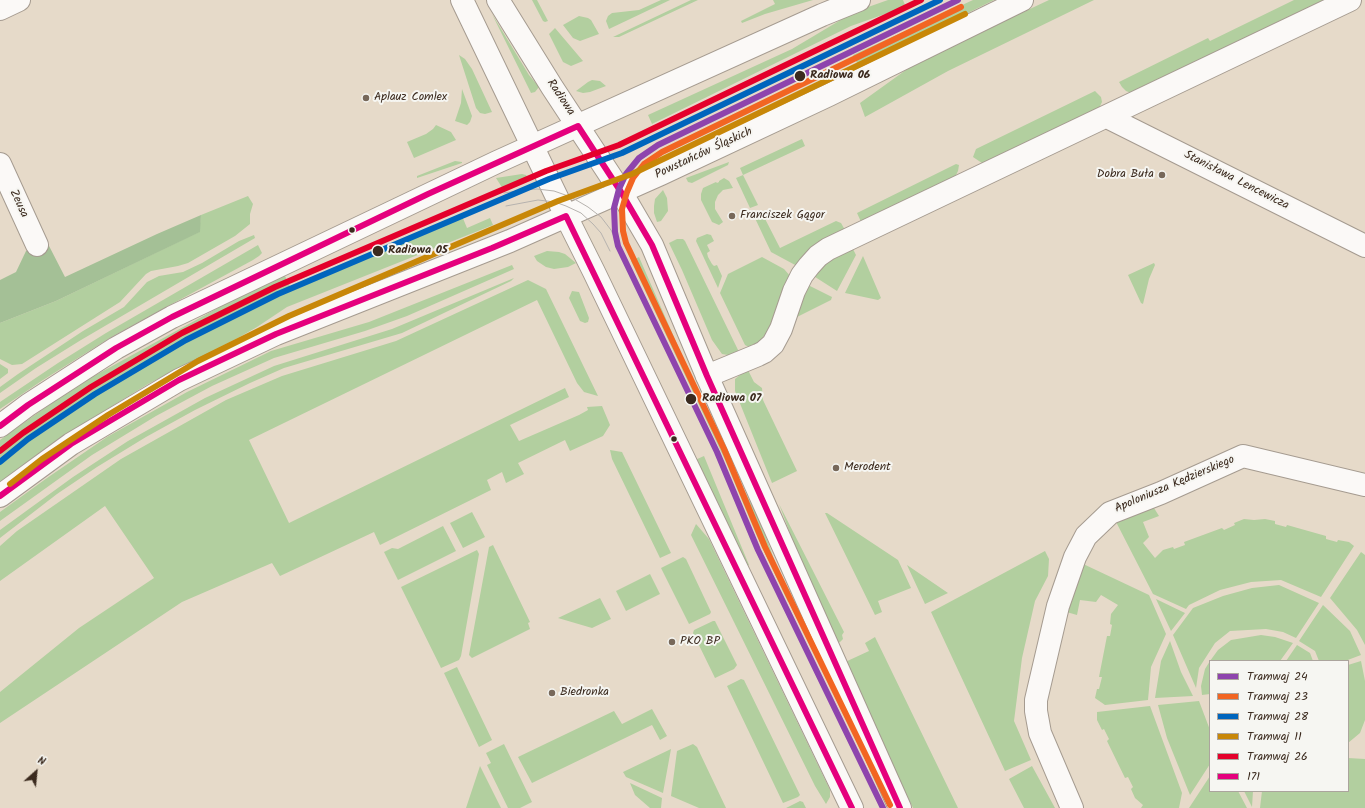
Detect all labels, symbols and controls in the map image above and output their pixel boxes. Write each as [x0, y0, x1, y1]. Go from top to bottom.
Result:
marker: Radiowa 06 [793, 69, 807, 83]
place label: Radiowa 06 [810, 69, 870, 83]
street label: Radiowa [543, 77, 577, 119]
place label: Aplauz Comlex [374, 91, 447, 105]
marker: Aplauz Comlex [361, 93, 371, 103]
street label: Powstańców Śląskich [653, 125, 755, 183]
street label: Stanisława Lencewicza [1181, 148, 1291, 214]
place label: Dobra Buła [1097, 168, 1154, 182]
marker: Dobra Buła [1157, 170, 1167, 180]
street label: Zeusa [5, 188, 31, 220]
place label: Franciszek Gągor [740, 209, 825, 223]
marker: Franciszek Gągor [727, 211, 737, 221]
unlabelled marker [347, 225, 357, 235]
marker: Radiowa 05 [371, 244, 385, 258]
place label: Radiowa 05 [388, 244, 448, 258]
marker: Radiowa 07 [684, 392, 698, 406]
place label: Radiowa 07 [702, 392, 761, 406]
unlabelled marker [669, 434, 679, 444]
street label: Apoloniusza Kędzierskiego [1113, 453, 1237, 517]
place label: Merodent [844, 461, 891, 475]
marker: Merodent [831, 463, 841, 473]
place label: PKO BP [680, 635, 720, 649]
marker: PKO BP [667, 637, 677, 647]
legend [1209, 660, 1349, 792]
text: Tramwaj 24 [1247, 667, 1308, 686]
place label: Biedronka [560, 686, 609, 700]
text: Tramwaj 23 [1247, 687, 1308, 706]
marker: Biedronka [547, 688, 557, 698]
text: Tramwaj 28 [1247, 707, 1308, 726]
text: Tramwaj 11 [1247, 727, 1302, 746]
text: Tramwaj 26 [1247, 747, 1308, 766]
north arrow [16, 752, 56, 792]
text: N [34, 752, 49, 771]
text: 171 [1247, 767, 1260, 786]

